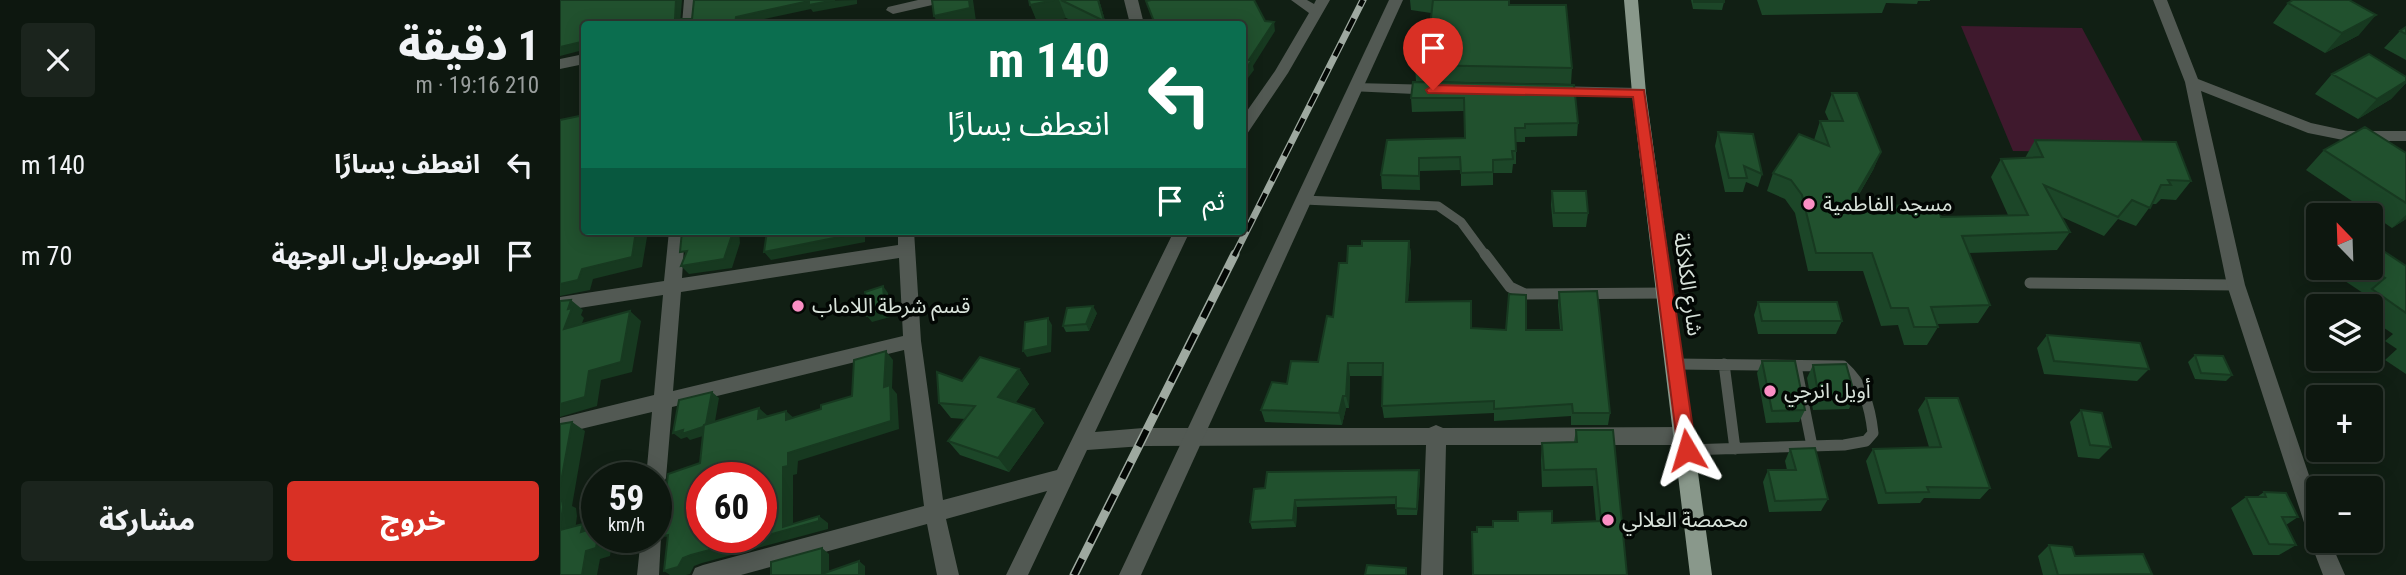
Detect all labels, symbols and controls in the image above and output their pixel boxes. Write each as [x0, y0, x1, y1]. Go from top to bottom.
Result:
pin [1403, 18, 1463, 90]
text: 1 دقيقة [398, 21, 539, 70]
button: close [21, 23, 95, 97]
icon: arrive [1414, 29, 1452, 67]
text: 140 m [988, 32, 1110, 89]
icon: left [1134, 49, 1225, 140]
text: 210 m · 19:16 [415, 72, 539, 99]
text: انعطف يسارًا [947, 105, 1110, 143]
icon: left [501, 146, 539, 184]
text: انعطف يسارًا [334, 149, 480, 179]
text: 140 m [21, 150, 85, 180]
icon: arrive [1151, 182, 1189, 220]
text: ثم [1203, 186, 1225, 216]
place label: مسجد الفاطمية [1823, 192, 1953, 216]
marker: مسجد الفاطمية [1801, 196, 1817, 212]
north arrow [2306, 203, 2384, 280]
map controls [2306, 203, 2383, 553]
street label: شارع الكلاكلة [1666, 231, 1707, 338]
icon: arrive [501, 237, 539, 275]
text: الوصول إلى الوجهة [272, 240, 480, 270]
text: 70 m [21, 241, 72, 271]
place label: قسم شرطة اللاماب [812, 294, 970, 321]
button: layers [2306, 294, 2383, 371]
marker: قسم شرطة اللاماب [790, 298, 806, 314]
place label: أويل انرجي [1784, 378, 1871, 407]
marker: أويل انرجي [1762, 383, 1778, 399]
button: + [2306, 385, 2383, 462]
position arrow [1650, 413, 1724, 487]
speed limit sign: 60 [686, 462, 777, 553]
button: − [2306, 476, 2383, 553]
text: 59 [609, 478, 644, 519]
button: مشاركة [21, 481, 273, 561]
button: خروج [287, 481, 539, 561]
place label: محمصة العلالي [1622, 508, 1748, 536]
marker: محمصة العلالي [1600, 512, 1616, 528]
text: km/h [608, 514, 645, 535]

